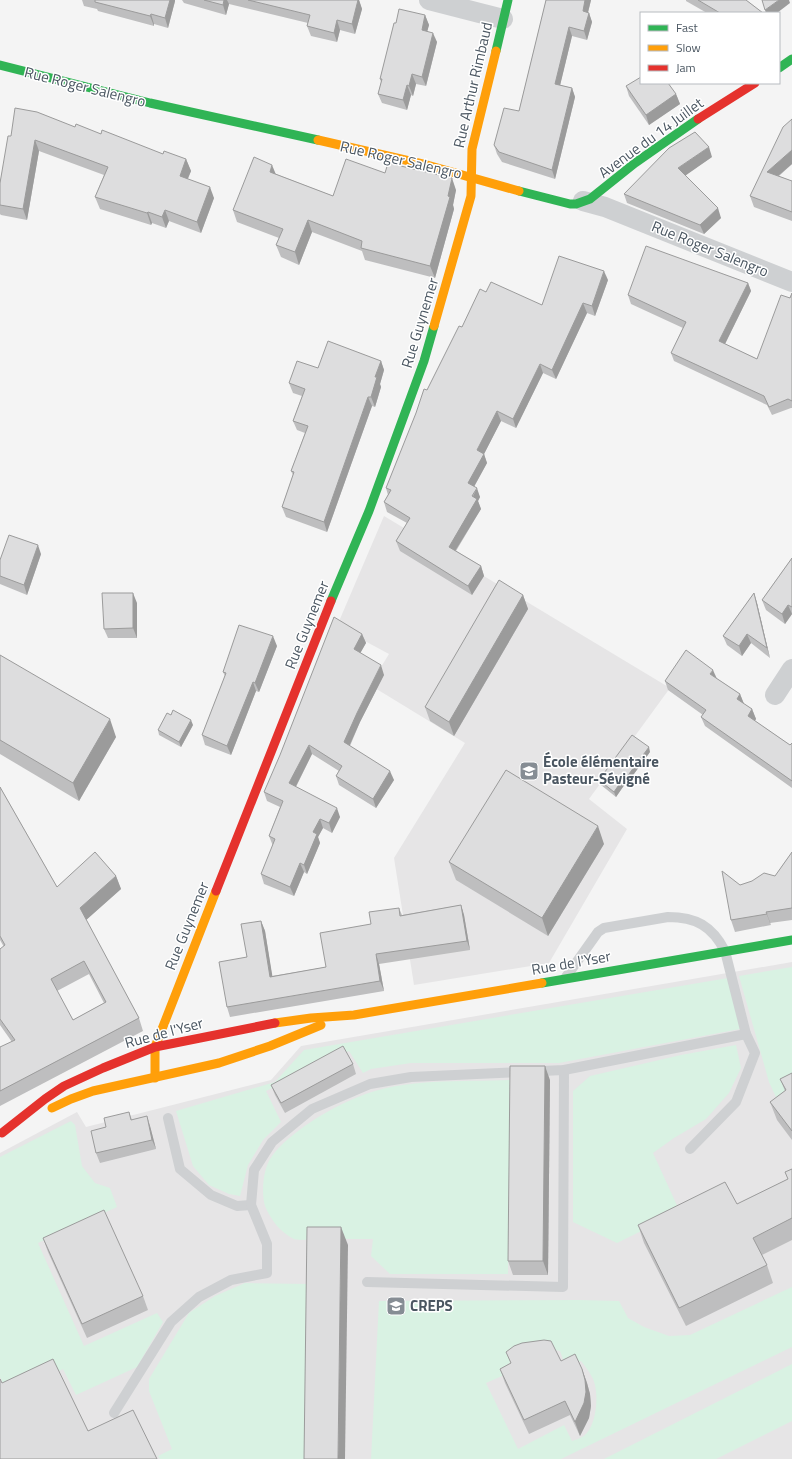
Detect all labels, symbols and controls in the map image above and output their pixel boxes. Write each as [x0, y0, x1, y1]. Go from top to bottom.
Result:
legend [640, 12, 780, 84]
text: Fast [676, 18, 699, 37]
street label: Rue Arthur Rimbaud [447, 20, 498, 150]
text: Slow [676, 38, 701, 57]
text: Jam [676, 58, 696, 77]
street label: Rue Roger Salengro [22, 60, 148, 113]
street label: Avenue du 14 Juillet [593, 91, 709, 184]
street label: Rue Roger Salengro [338, 134, 464, 185]
street label: Rue Roger Salengro [648, 215, 772, 282]
street label: Rue Guynemer [395, 275, 444, 371]
street label: Rue Guynemer [278, 577, 335, 672]
place label: École élémentaire Pasteur-Sévigné [543, 750, 659, 790]
school or university icon: École élémentaire Pasteur-Sévigné [518, 760, 540, 782]
street label: Rue Guynemer [158, 878, 215, 973]
street label: Rue de l'Yser [529, 944, 612, 981]
street label: Rue de l'Yser [122, 1011, 206, 1054]
place label: CREPS [410, 1294, 453, 1317]
school or university icon: CREPS [385, 1295, 407, 1317]

